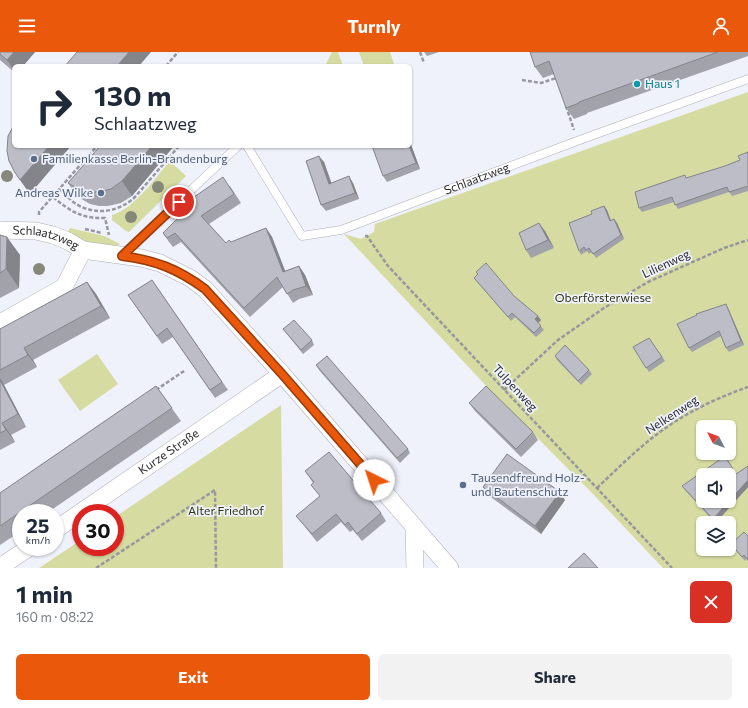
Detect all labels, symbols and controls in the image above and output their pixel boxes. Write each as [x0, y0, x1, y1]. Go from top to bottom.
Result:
icon: menu [16, 15, 38, 37]
text: Turnly [347, 15, 401, 37]
icon: person [710, 15, 732, 37]
place label: Haus 1 [645, 76, 680, 90]
text: 130 m [94, 78, 171, 112]
marker: Haus 1 [632, 79, 642, 89]
icon: right [28, 80, 80, 132]
text: Schlaatzweg [94, 112, 197, 134]
place label: Familienkasse Berlin-Brandenburg [42, 151, 228, 165]
marker: Familienkasse Berlin-Brandenburg [29, 154, 39, 164]
street label: Schlaatzweg [442, 159, 511, 197]
place label: Andreas Wilke [15, 185, 93, 199]
pin [162, 185, 196, 219]
marker: Andreas Wilke [96, 188, 106, 198]
icon: arrive [168, 191, 190, 213]
street label: Schlaatzweg [13, 222, 83, 252]
street label: Lilienweg [639, 246, 692, 280]
park label: Oberförsterwiese [555, 290, 651, 304]
street label: Tulpenweg [491, 361, 541, 414]
street label: Nelkenweg [642, 392, 701, 436]
north arrow [696, 420, 736, 460]
map controls [696, 420, 736, 556]
street label: Kurze Straße [135, 425, 201, 477]
position arrow [353, 459, 395, 501]
button: sound [696, 468, 736, 508]
place label: Tausendfreund Holz- und Bautenschutz [471, 470, 585, 498]
marker: Tausendfreund Holz- und Bautenschutz [458, 480, 468, 490]
park label: Alter Friedhof [188, 503, 264, 517]
speed limit sign: 30 [72, 504, 124, 556]
text: 25 [26, 513, 50, 537]
button: layers [696, 516, 736, 556]
text: km/h [26, 534, 50, 546]
text: 1 min [16, 579, 73, 608]
button: close [690, 581, 732, 623]
text: 160 m · 08:22 [16, 609, 94, 625]
button: Exit [16, 654, 370, 700]
button: Share [378, 654, 732, 700]

